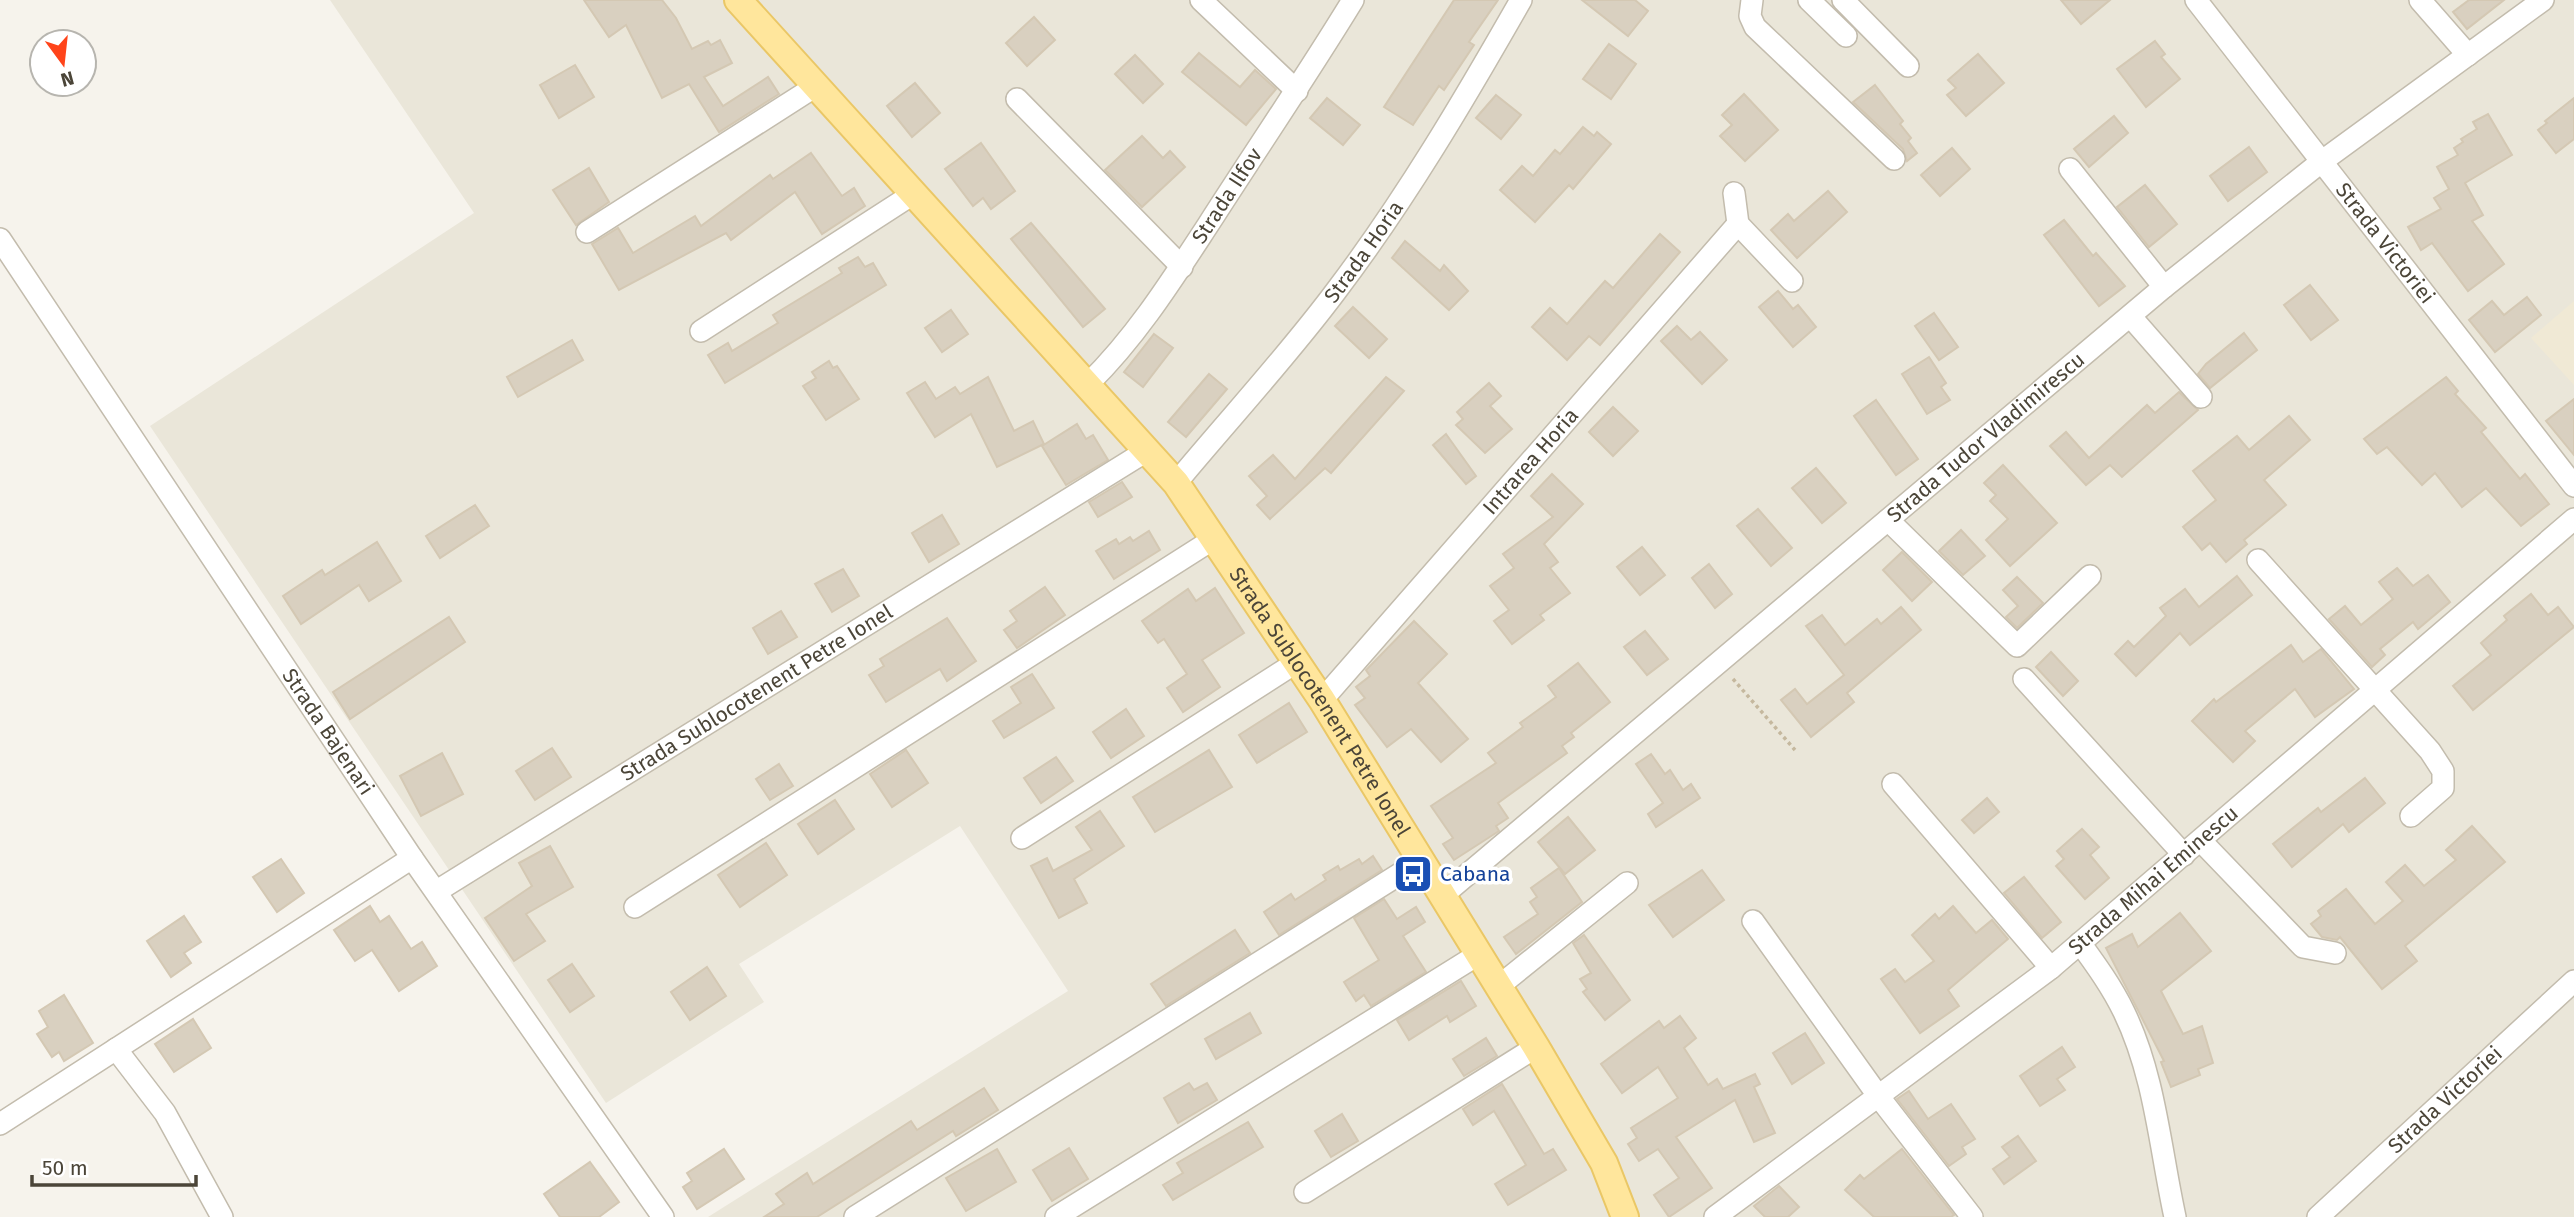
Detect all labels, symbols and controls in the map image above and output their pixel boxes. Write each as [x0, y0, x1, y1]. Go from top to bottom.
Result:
north arrow [28, 28, 98, 98]
text: N [58, 66, 76, 92]
street label: Strada Ilfov [1186, 142, 1268, 249]
street label: Strada Victoriei [2330, 177, 2440, 309]
street label: Strada Horia [1319, 196, 1409, 308]
street label: Strada Tudor Vladimirescu [1882, 347, 2090, 528]
street label: Intrarea Horia [1477, 403, 1584, 520]
street label: Strada Sublocotenent Petre Ionel [1223, 562, 1416, 841]
street label: Strada Sublocotenent Petre Ionel [616, 599, 897, 787]
street label: Strada Bajenari [277, 664, 379, 800]
street label: Strada Mihai Eminescu [2063, 800, 2244, 960]
bus stop icon: Cabana [1392, 853, 1434, 895]
place label: Cabana [1440, 861, 1510, 887]
street label: Strada Victoriei [2383, 1041, 2508, 1159]
scale bar [32, 1144, 196, 1188]
text: 50 m [42, 1155, 88, 1181]

